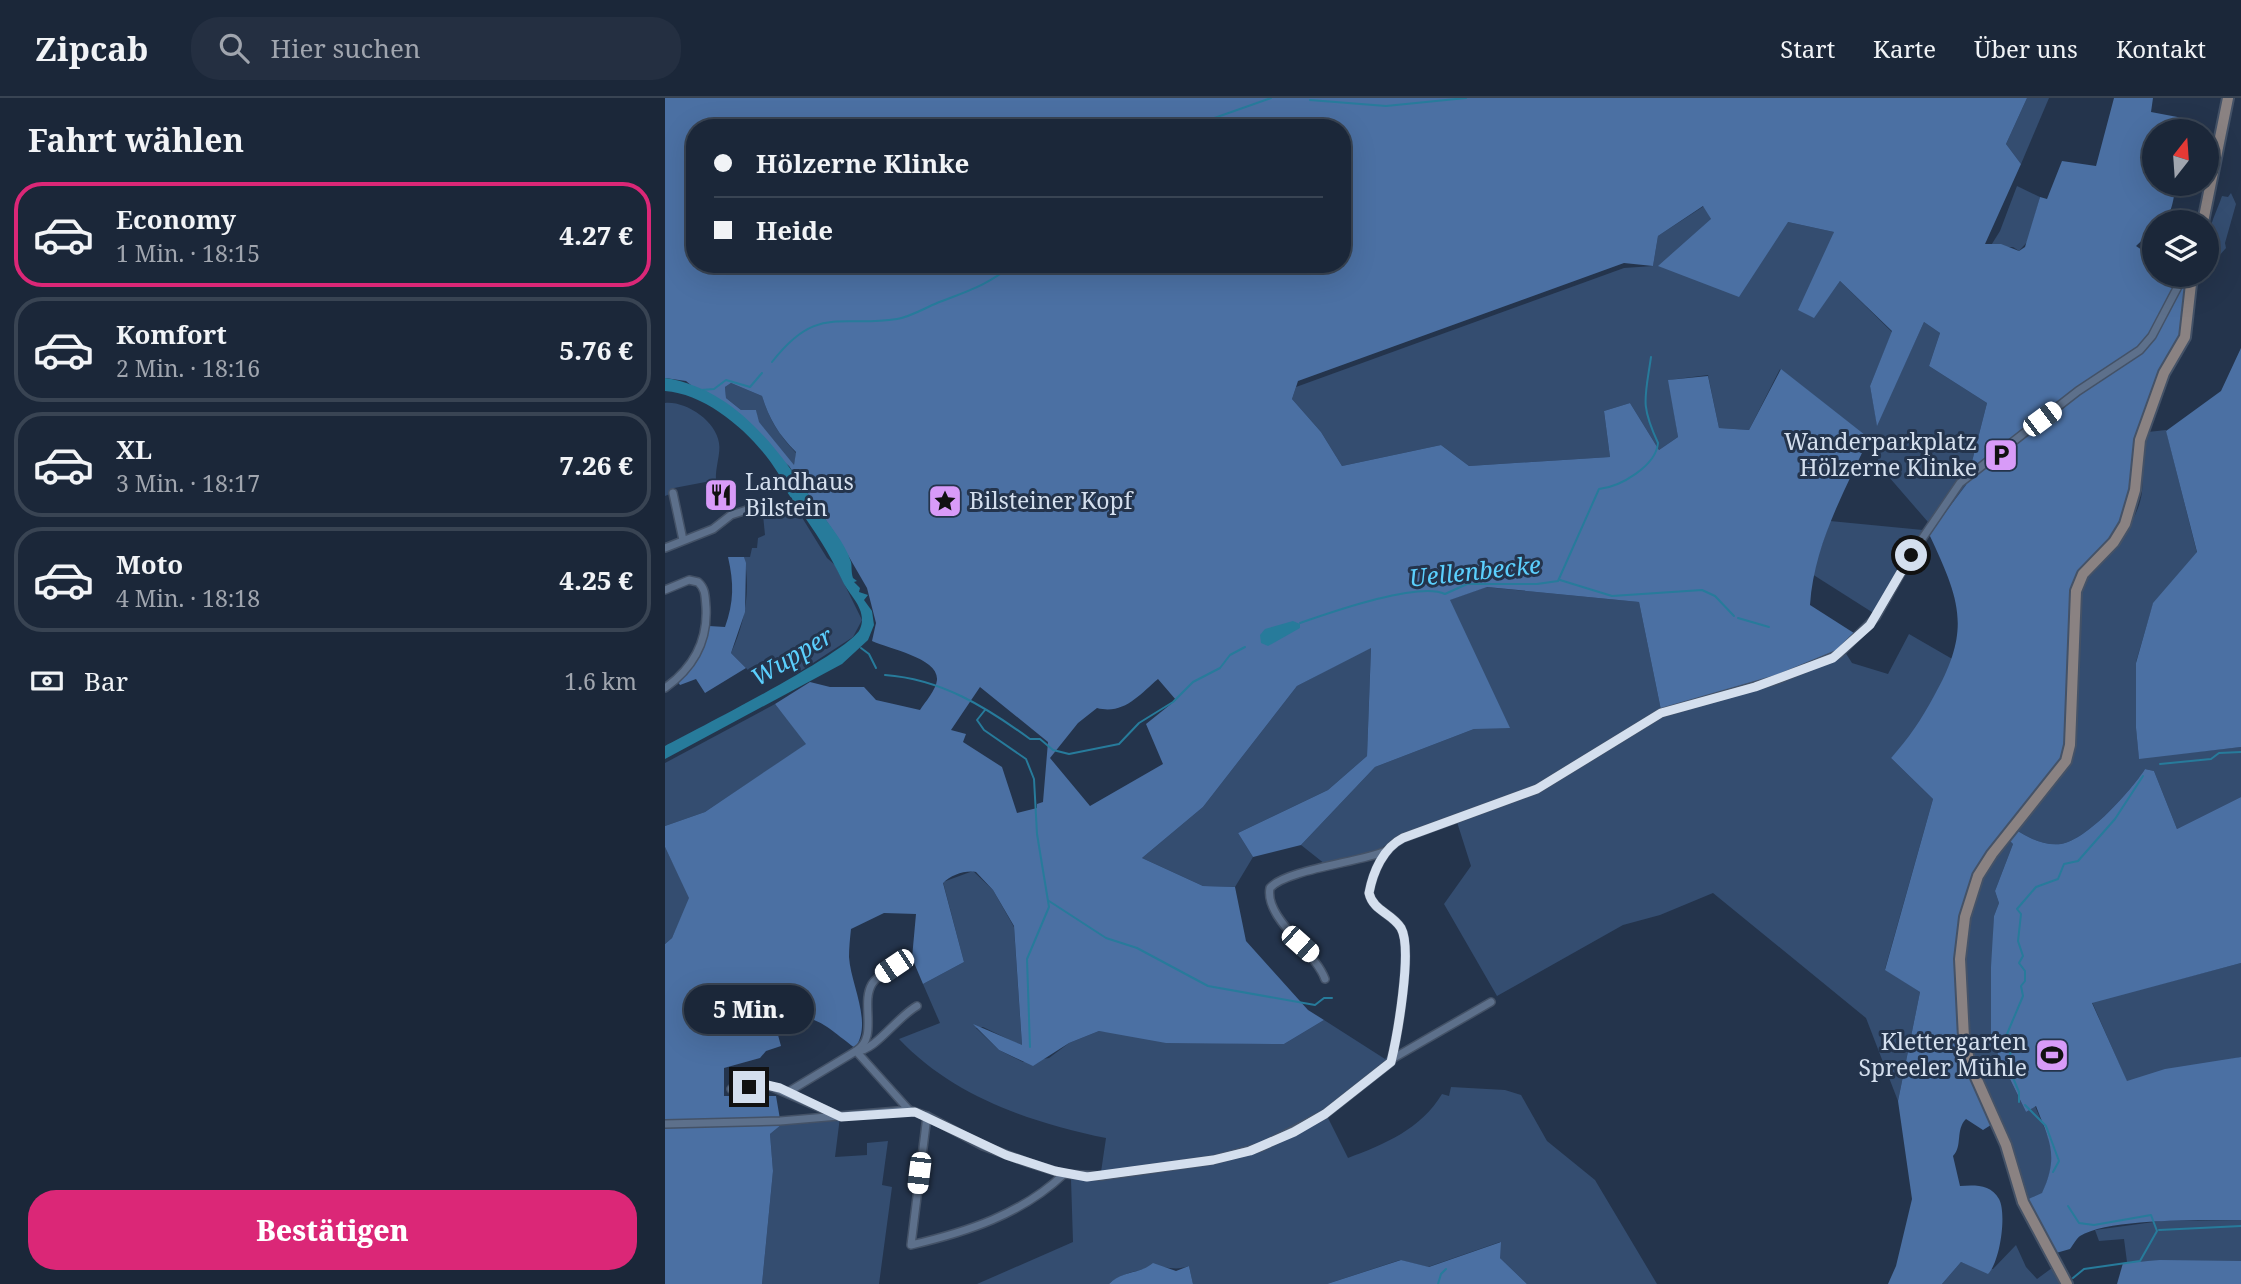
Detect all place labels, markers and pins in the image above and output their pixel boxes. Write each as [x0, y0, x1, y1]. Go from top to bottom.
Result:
place label: Wanderparkplatz Hölzerne Klinke [1784, 425, 1977, 483]
parking icon: Wanderparkplatz Hölzerne Klinke [1982, 436, 2020, 474]
place label: Landhaus Bilstein [745, 465, 854, 523]
restaurant icon: Landhaus Bilstein [702, 476, 740, 514]
place icon: Bilsteiner Kopf [926, 482, 964, 520]
place label: Bilsteiner Kopf [969, 484, 1135, 516]
place label: Klettergarten Spreeler Mühle [1858, 1025, 2027, 1083]
sports icon: Klettergarten Spreeler Mühle [2033, 1036, 2071, 1074]

